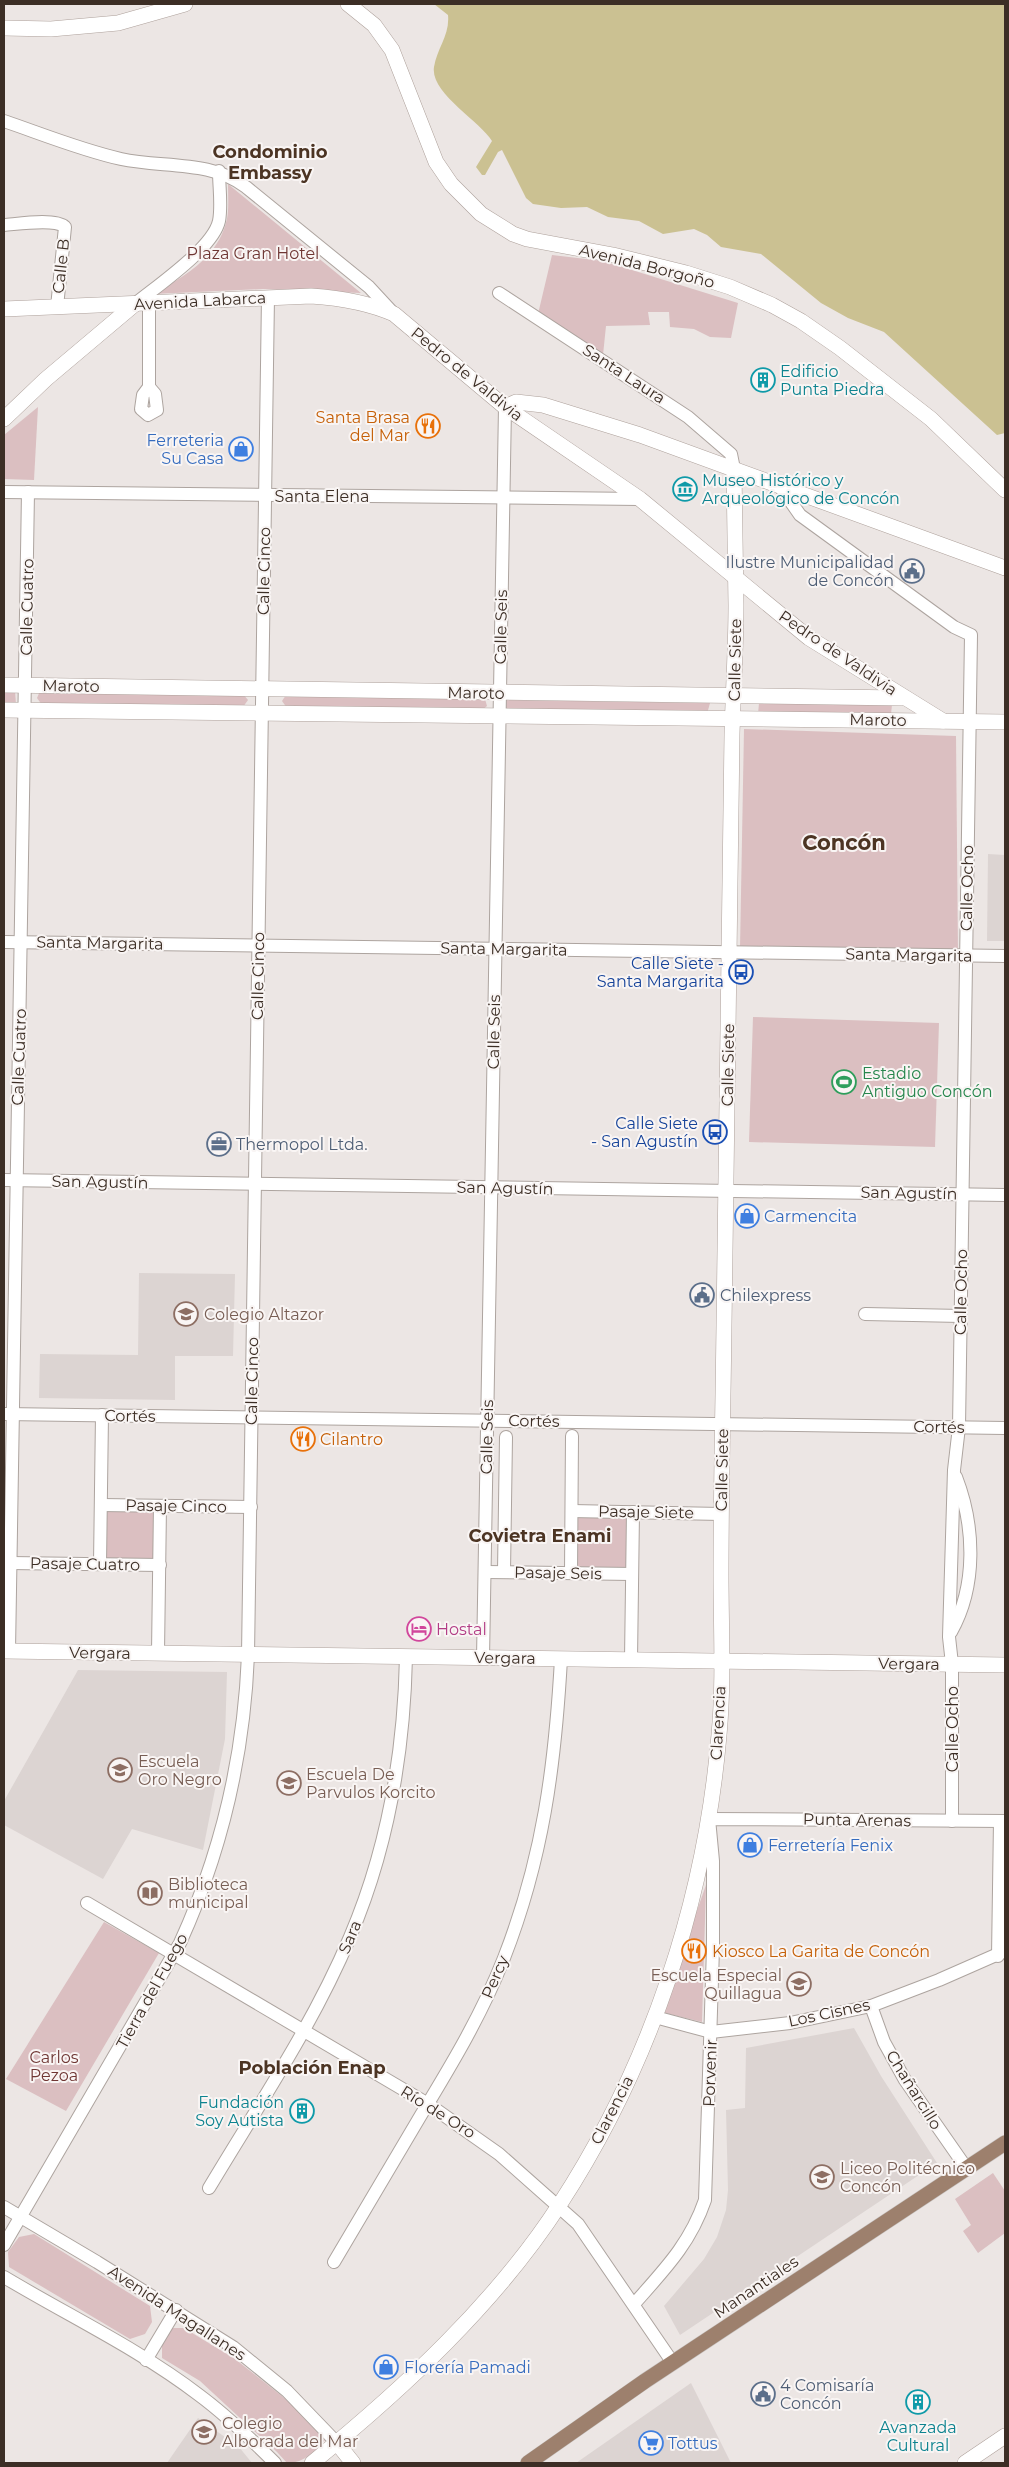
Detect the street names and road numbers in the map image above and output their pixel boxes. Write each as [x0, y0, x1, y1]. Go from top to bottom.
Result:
street label: Calle B [49, 238, 73, 294]
street label: Avenida Borgoño [577, 240, 717, 292]
street label: Avenida Labarca [133, 288, 267, 314]
street label: Pedro de Valdivia [407, 323, 527, 425]
street label: Santa Laura [579, 340, 669, 408]
street label: Santa Elena [275, 487, 369, 506]
street label: Calle Cinco [254, 527, 274, 615]
street label: Calle Cuatro [17, 558, 37, 656]
street label: Calle Seis [491, 589, 511, 665]
street label: Pedro de Valdivia [775, 606, 901, 700]
street label: Calle Siete [725, 618, 745, 702]
street label: Maroto [42, 676, 100, 696]
street label: Maroto [447, 683, 505, 703]
street label: Maroto [849, 710, 907, 730]
street label: Calle Ocho [957, 845, 977, 931]
street label: Santa Margarita [36, 932, 164, 954]
street label: Calle Cinco [248, 932, 268, 1020]
street label: Santa Margarita [440, 938, 568, 960]
street label: Santa Margarita [845, 944, 973, 966]
street label: Calle Seis [484, 994, 504, 1070]
street label: Calle Cuatro [8, 1008, 30, 1106]
street label: Calle Siete [718, 1023, 738, 1107]
street label: San Agustín [51, 1172, 149, 1192]
street label: San Agustín [456, 1178, 554, 1198]
street label: San Agustín [860, 1183, 958, 1203]
street label: Calle Ocho [951, 1249, 971, 1335]
street label: Calle Cinco [242, 1337, 262, 1425]
street label: Calle Seis [477, 1399, 497, 1475]
street label: Cortés [104, 1406, 156, 1426]
street label: Cortés [508, 1411, 560, 1431]
street label: Cortés [913, 1417, 965, 1437]
street label: Calle Siete [712, 1428, 732, 1512]
street label: Pasaje Cinco [125, 1496, 227, 1516]
street label: Pasaje Siete [598, 1502, 694, 1522]
street label: Pasaje Cuatro [30, 1554, 140, 1574]
street label: Pasaje Seis [514, 1563, 602, 1583]
street label: Vergara [69, 1643, 131, 1663]
street label: Vergara [474, 1648, 536, 1668]
street label: Vergara [878, 1654, 940, 1674]
street label: Clarencia [707, 1685, 729, 1761]
street label: Calle Ocho [943, 1686, 962, 1772]
street label: Punta Arenas [803, 1810, 911, 1830]
street label: Sara [335, 1917, 365, 1957]
street label: Tierra del Fuego [112, 1930, 192, 2052]
street label: Percy [478, 1952, 513, 2001]
street label: Los Cisnes [786, 1995, 872, 2031]
street label: Porvenir [699, 2039, 721, 2107]
street label: Chañarcillo [882, 2047, 946, 2133]
street label: Clarencia [587, 2073, 637, 2147]
street label: Río de Oro [397, 2082, 479, 2142]
street label: Manantiales [710, 2252, 802, 2322]
street label: Avenida Magallanes [105, 2261, 250, 2365]

